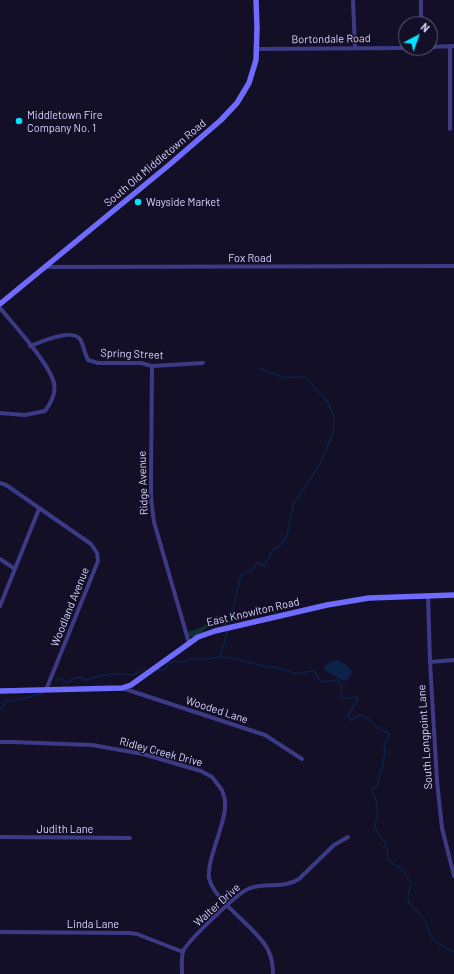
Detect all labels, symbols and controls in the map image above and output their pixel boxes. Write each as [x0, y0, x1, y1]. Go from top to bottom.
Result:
north arrow [398, 16, 438, 56]
text: N [419, 20, 433, 35]
street label: Bortondale Road [291, 32, 371, 46]
place label: Middletown Fire Company No. 1 [27, 108, 103, 134]
marker: Middletown Fire Company No. 1 [14, 116, 24, 126]
street label: South Old Middletown Road [101, 116, 209, 210]
place label: Wayside Market [146, 195, 220, 209]
marker: Wayside Market [133, 197, 143, 207]
street label: Fox Road [228, 251, 272, 265]
street label: Spring Street [100, 346, 164, 362]
street label: Ridge Avenue [135, 451, 151, 515]
street label: Woodland Avenue [48, 565, 92, 649]
street label: East Knowlton Road [205, 595, 301, 629]
street label: South Longpoint Lane [415, 684, 435, 790]
street label: Wooded Lane [184, 694, 250, 726]
street label: Ridley Creek Drive [118, 735, 204, 769]
street label: Judith Lane [37, 822, 93, 836]
street label: Walter Drive [191, 881, 243, 929]
street label: Linda Lane [67, 917, 119, 931]

